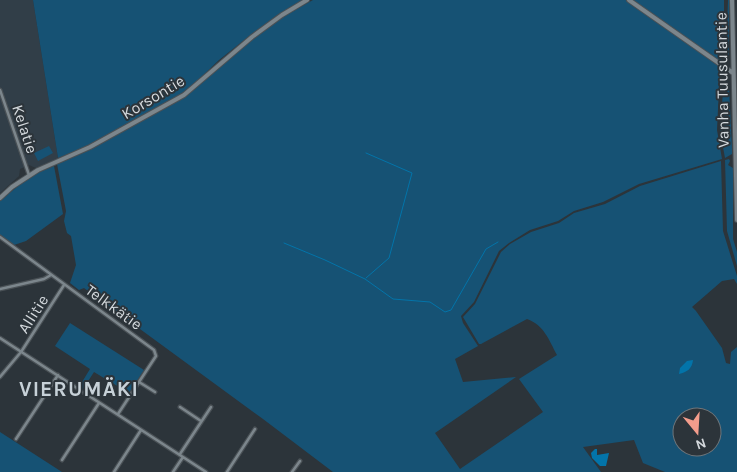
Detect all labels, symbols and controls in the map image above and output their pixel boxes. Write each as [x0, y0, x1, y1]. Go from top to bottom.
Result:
street label: Vanha Tuusulantie [711, 12, 733, 148]
street label: Korsontie [118, 71, 188, 123]
street label: Kelatie [8, 102, 42, 156]
street label: Telkkätie [82, 280, 146, 334]
street label: Allitie [14, 291, 52, 337]
district label: VIERUMÄKI [19, 377, 139, 401]
north arrow [672, 407, 722, 457]
text: N [693, 434, 708, 454]

